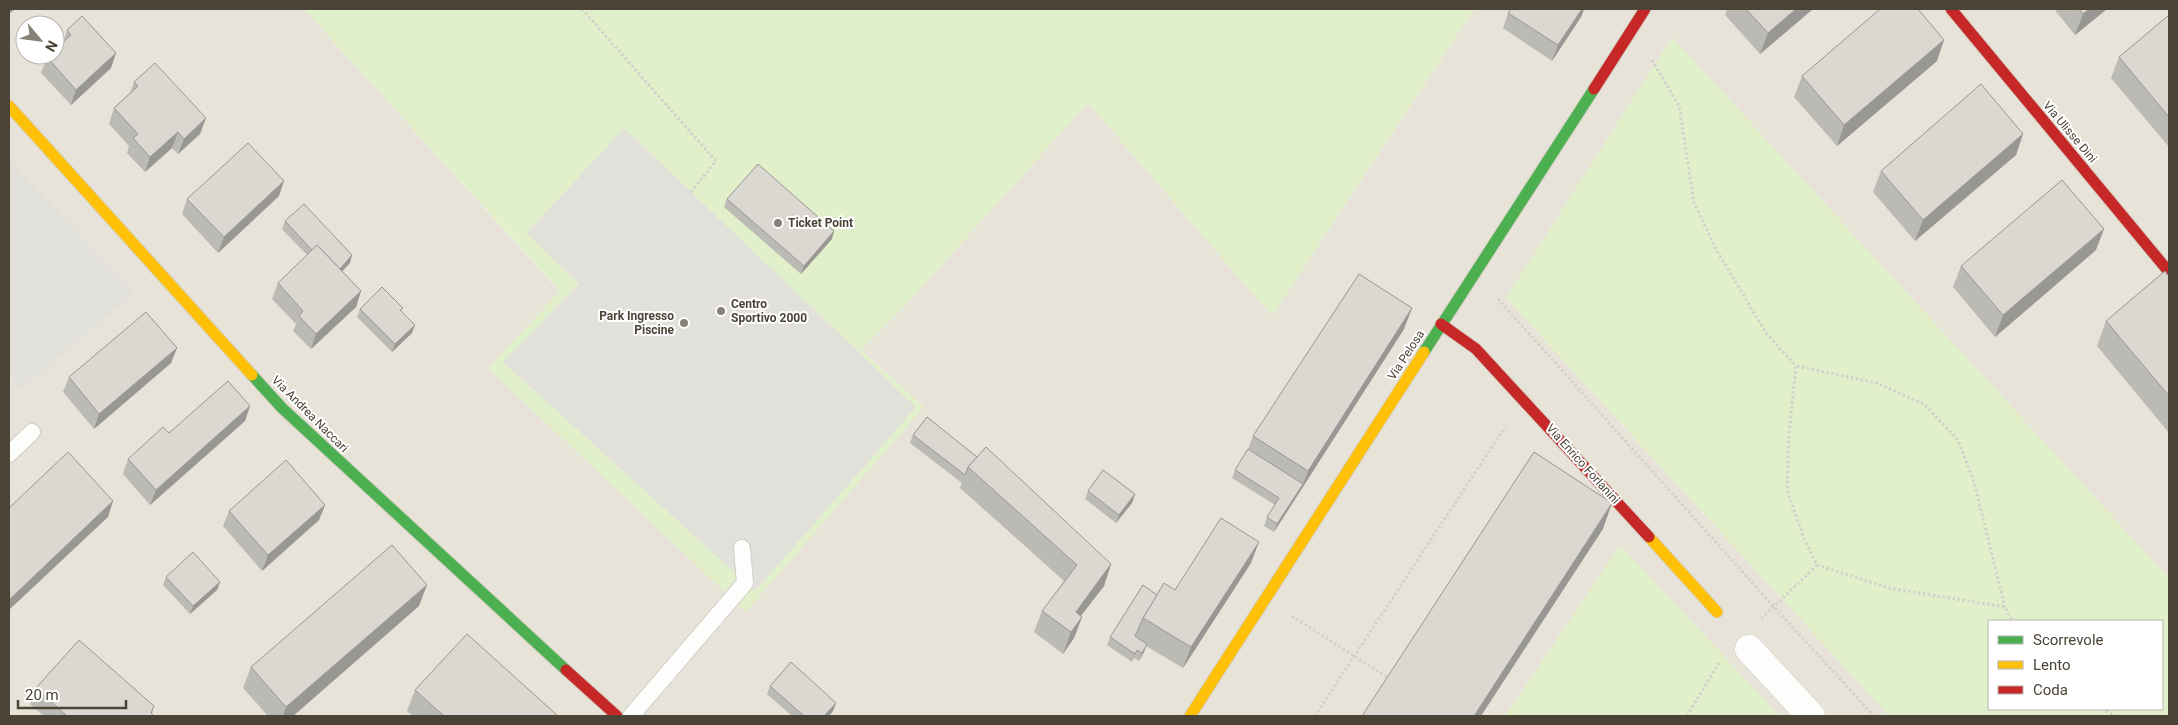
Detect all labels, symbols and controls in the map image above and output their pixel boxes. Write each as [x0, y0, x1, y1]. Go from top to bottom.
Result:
north arrow [15, 15, 65, 65]
text: N [42, 38, 61, 55]
street label: Via Ulisse Dini [2040, 98, 2100, 166]
place label: Ticket Point [788, 216, 853, 230]
marker: Ticket Point [772, 217, 784, 229]
place label: Centro Sportivo 2000 [731, 297, 807, 325]
marker: Centro Sportivo 2000 [715, 305, 727, 317]
place label: Park Ingresso Piscine [599, 309, 675, 337]
marker: Park Ingresso Piscine [678, 317, 690, 329]
street label: Via Pelosa [1385, 328, 1427, 382]
street label: Via Andrea Naccari [269, 373, 351, 455]
street label: Via Enrico Forlanini [1543, 421, 1623, 507]
legend [1988, 620, 2163, 710]
text: Scorrevole [2033, 631, 2104, 649]
text: Lento [2033, 656, 2071, 674]
scale bar [18, 678, 125, 710]
text: Coda [2033, 681, 2068, 699]
text: 20 m [25, 686, 59, 704]

